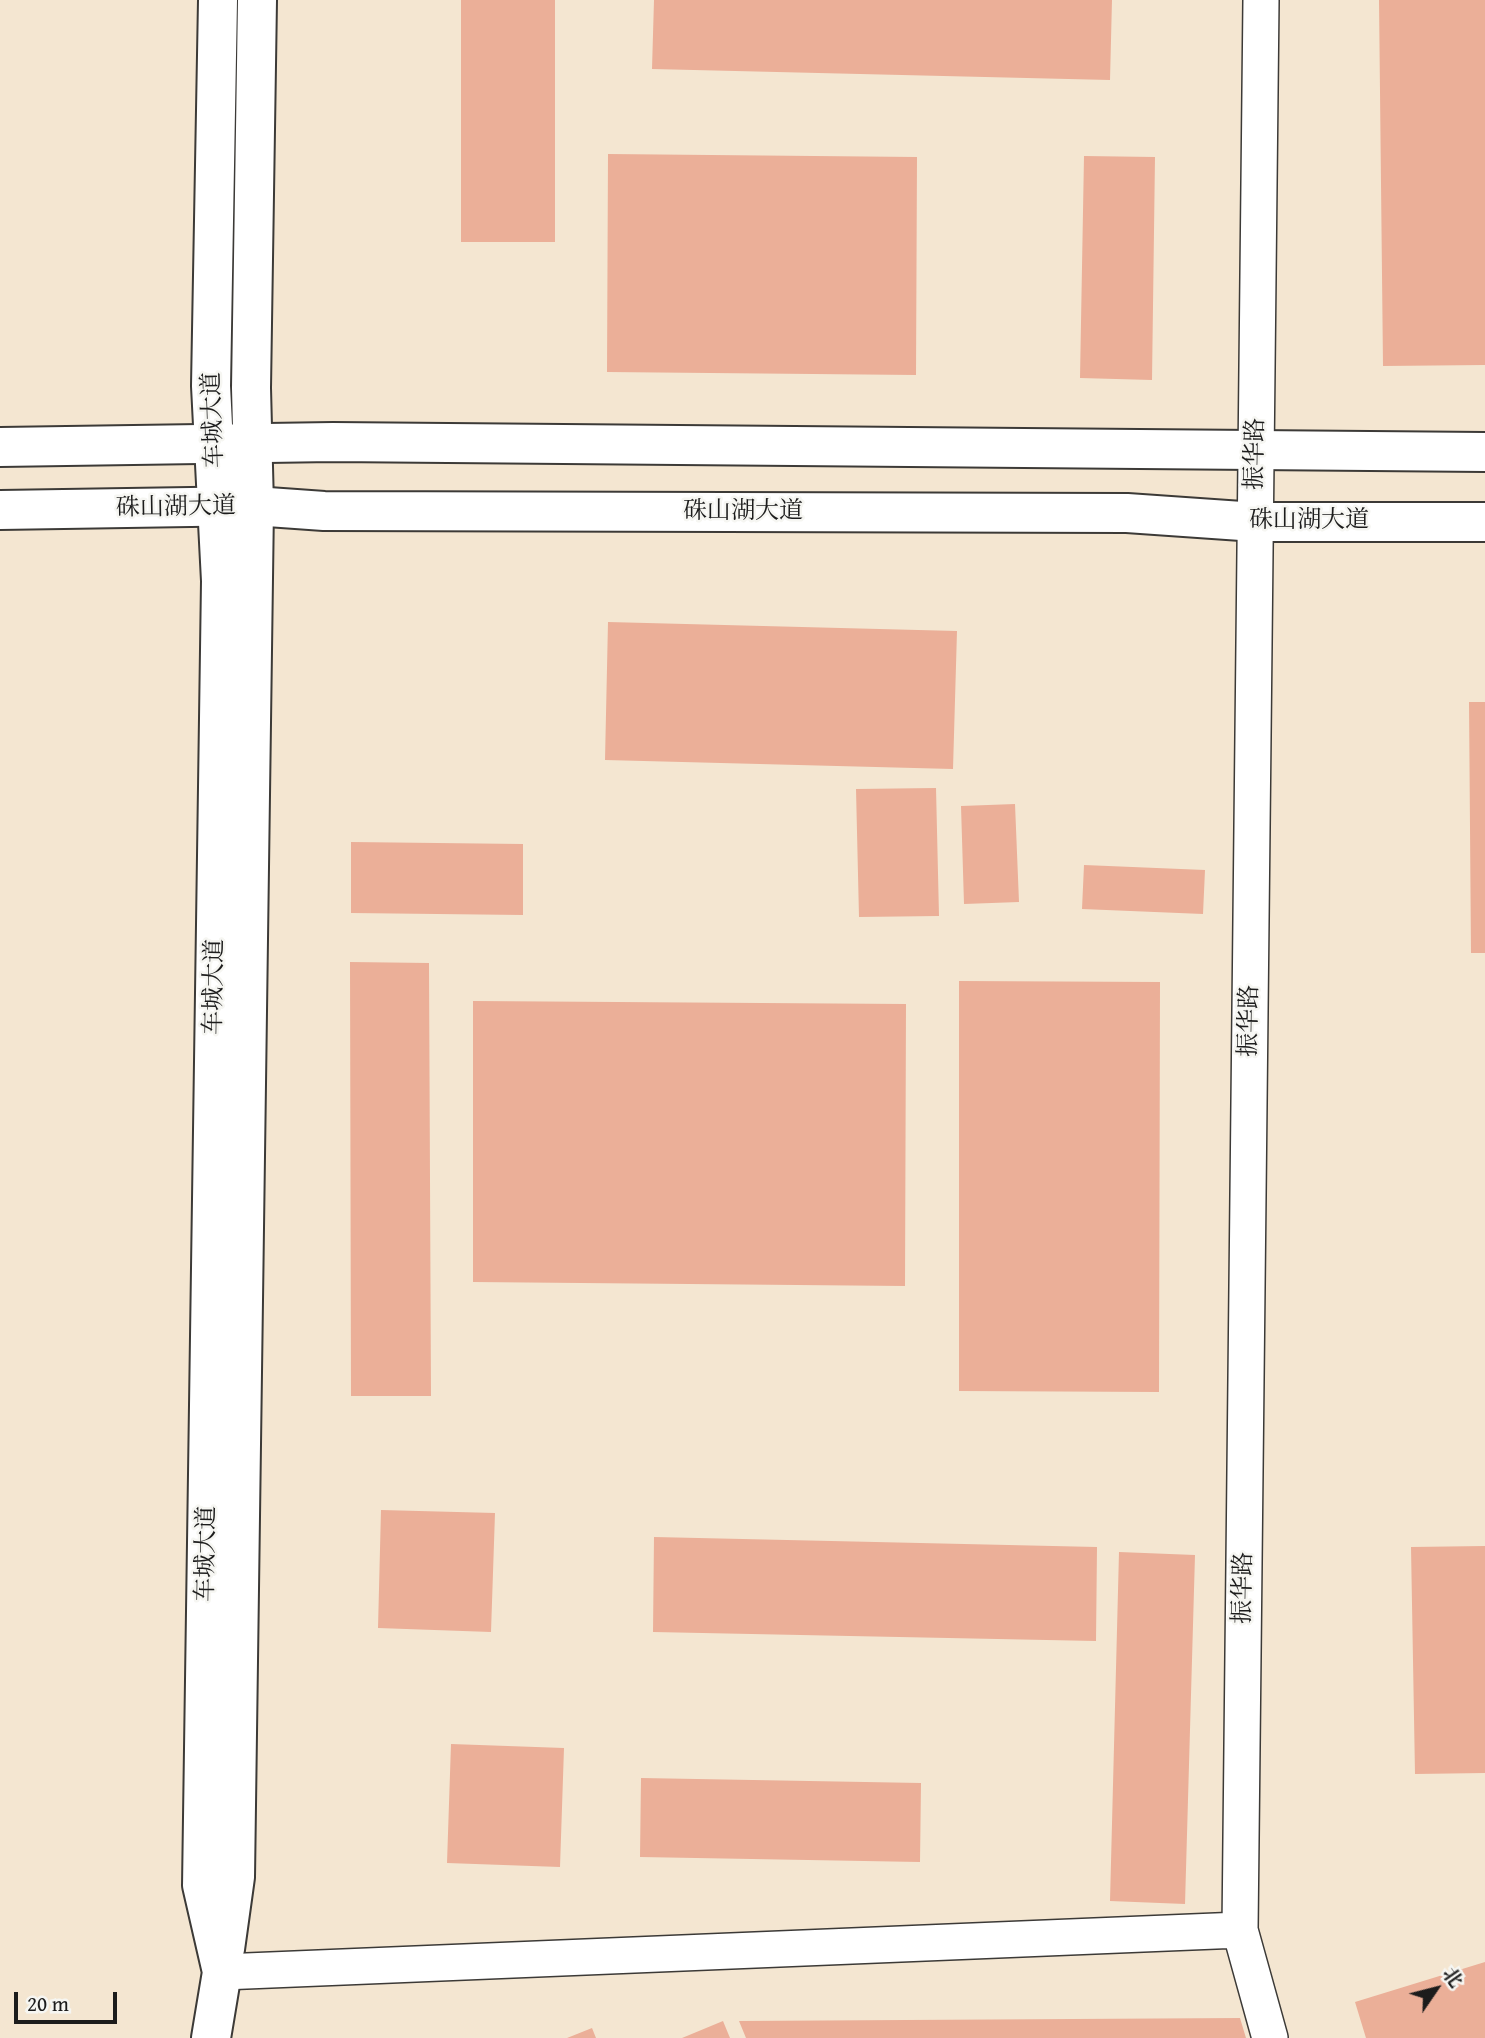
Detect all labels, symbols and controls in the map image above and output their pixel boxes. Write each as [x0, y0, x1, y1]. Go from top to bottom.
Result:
street label: 车城大道 [198, 372, 230, 468]
street label: 振华路 [1241, 418, 1271, 490]
street label: 硃山湖大道 [116, 493, 236, 523]
street label: 硃山湖大道 [683, 498, 803, 526]
street label: 硃山湖大道 [1249, 507, 1369, 535]
street label: 车城大道 [200, 939, 230, 1035]
street label: 振华路 [1235, 985, 1265, 1057]
street label: 车城大道 [192, 1506, 222, 1602]
street label: 振华路 [1229, 1552, 1259, 1624]
north arrow [1401, 1954, 1471, 2024]
text: 北 [1436, 1961, 1470, 1993]
scale bar [18, 1979, 121, 2023]
text: 20 m [27, 1988, 69, 2019]

